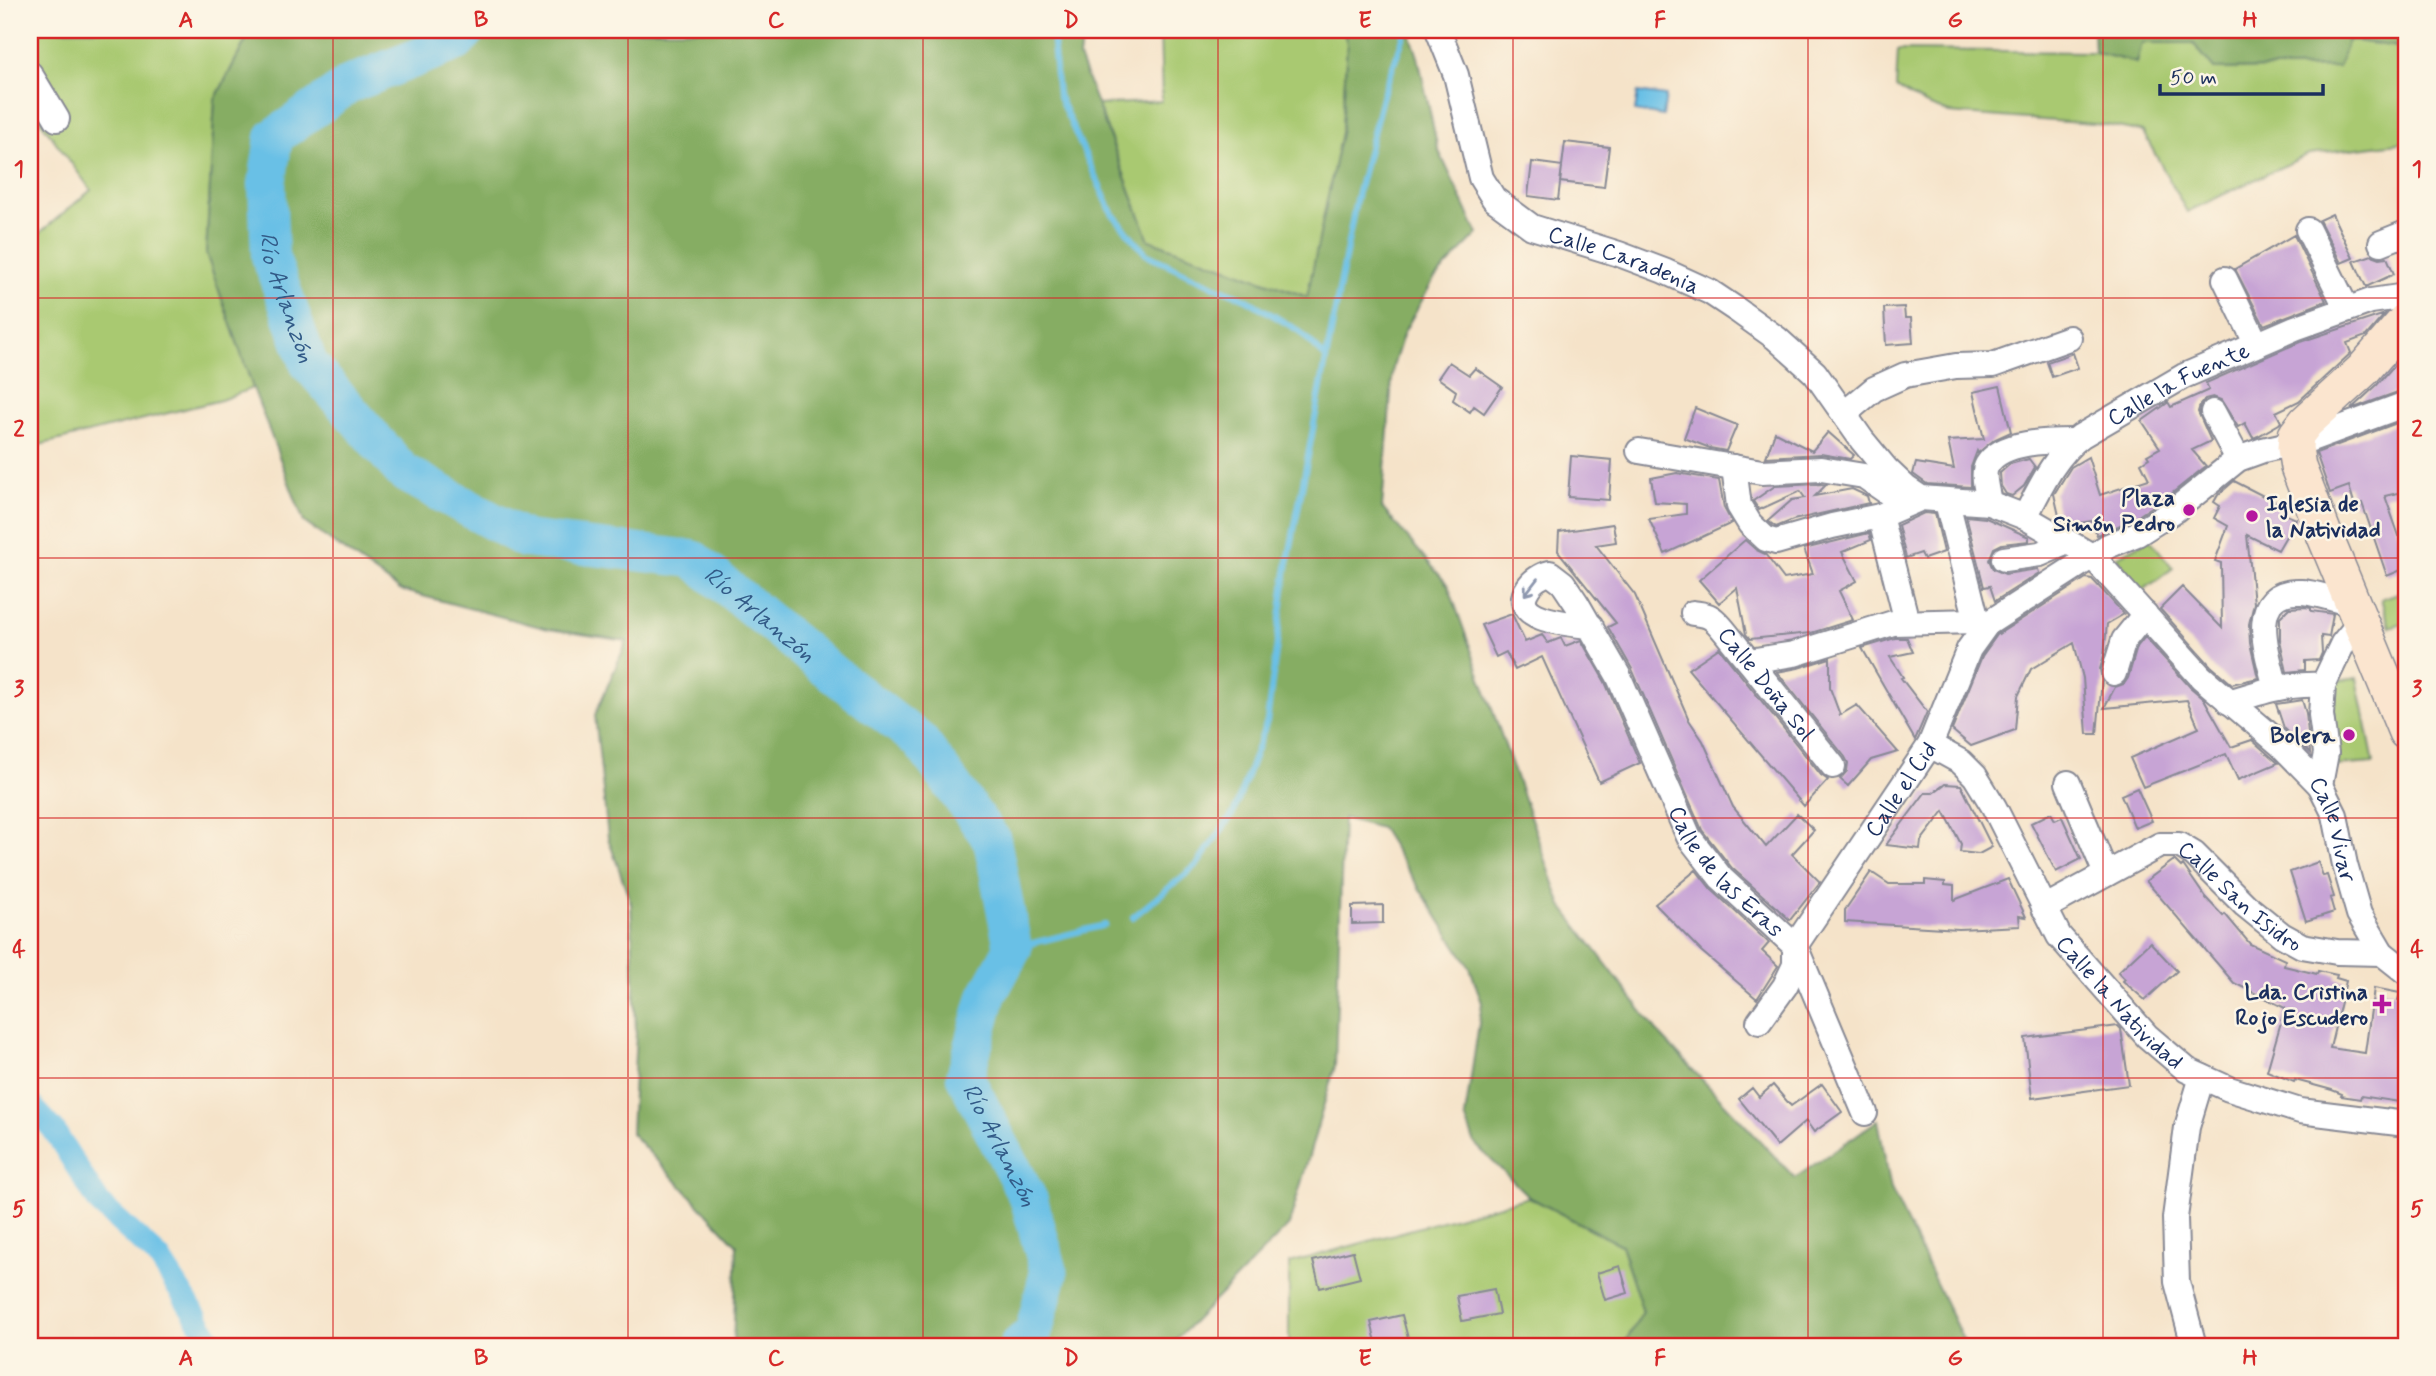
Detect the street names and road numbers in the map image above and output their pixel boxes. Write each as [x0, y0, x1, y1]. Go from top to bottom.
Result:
street label: Calle Caradenia [1544, 220, 1704, 302]
street label: Calle la Fuente [2102, 336, 2255, 434]
street label: Calle Doña Sol [1710, 621, 1820, 748]
street label: Calle el Cid [1859, 737, 1945, 844]
street label: Calle Vivar [2301, 772, 2362, 886]
street label: Calle de las Eras [1660, 802, 1789, 945]
street label: Calle San Isidro [2172, 835, 2307, 960]
street label: Calle la Natividad [2048, 930, 2189, 1077]

